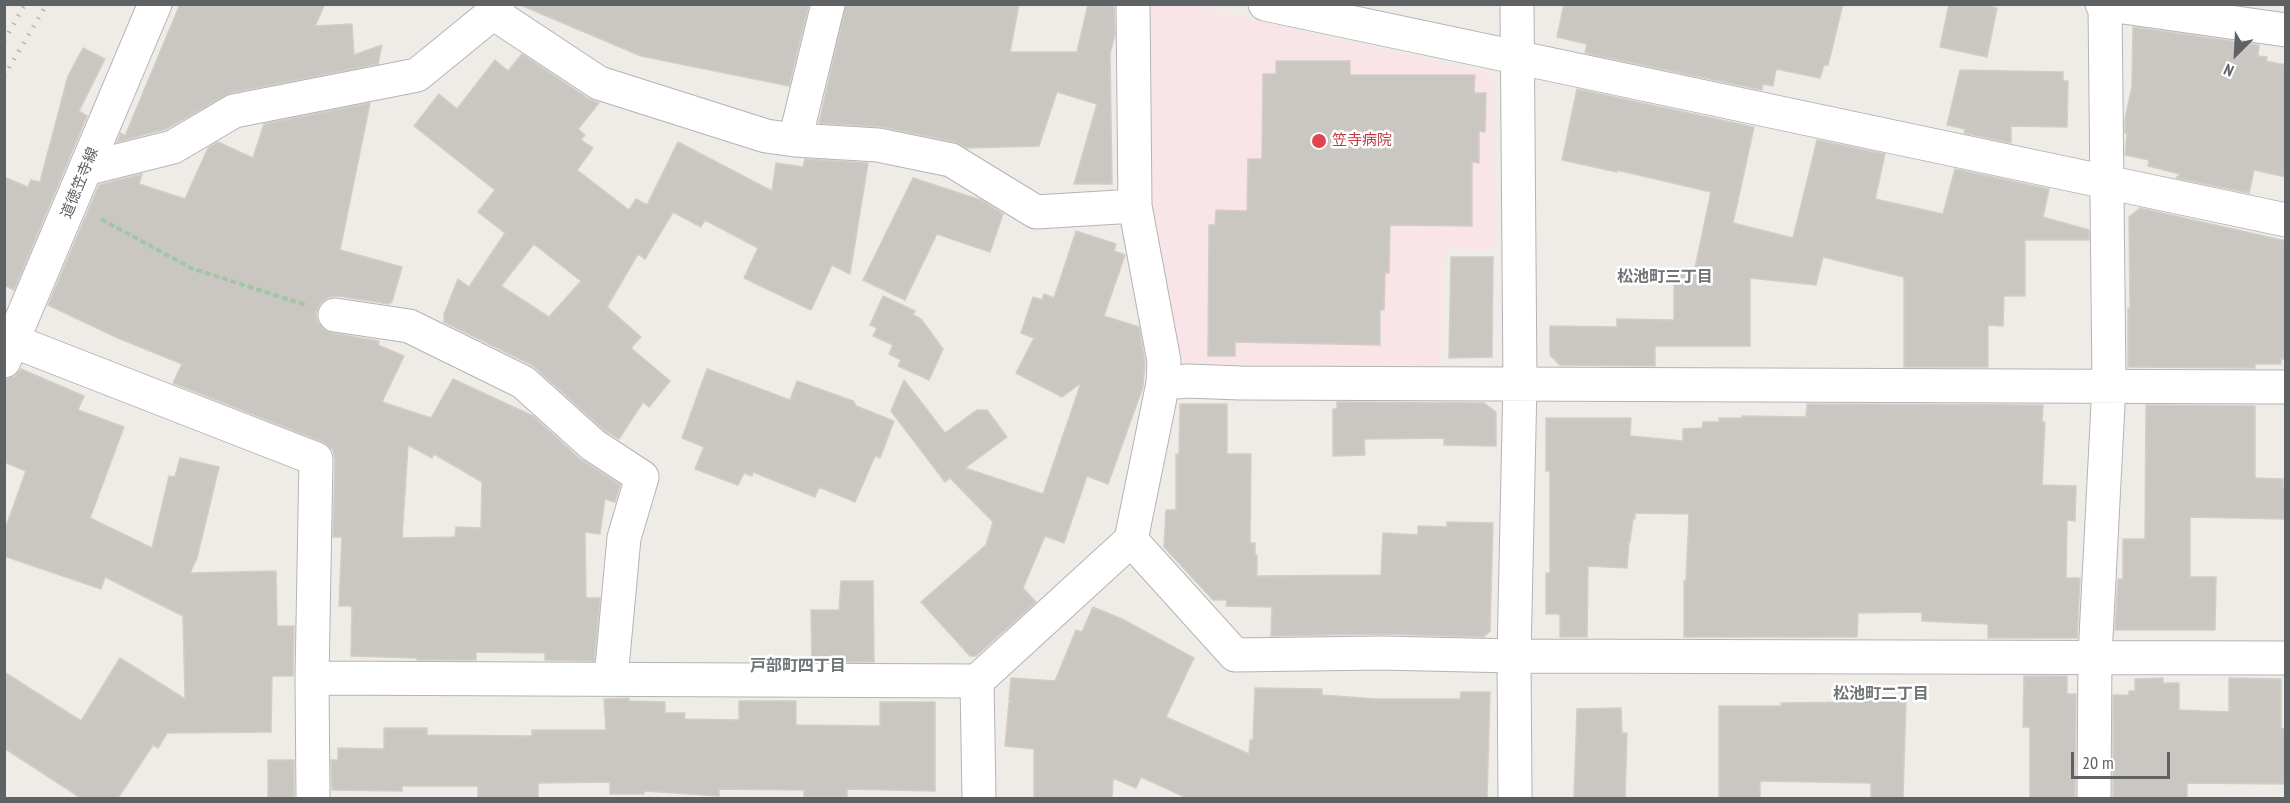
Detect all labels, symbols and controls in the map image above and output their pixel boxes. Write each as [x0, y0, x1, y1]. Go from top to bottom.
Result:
north arrow [2206, 24, 2266, 84]
text: N [2221, 60, 2237, 81]
marker: 笠寺病院 [1310, 132, 1328, 150]
place label: 笠寺病院 [1332, 132, 1392, 150]
street label: 道徳笠寺線 [58, 145, 102, 221]
district label: 松池町三丁目 [1617, 267, 1713, 287]
district label: 戸部町四丁目 [750, 656, 846, 676]
district label: 松池町二丁目 [1833, 684, 1929, 704]
scale bar [2074, 740, 2173, 778]
text: 20 m [2082, 751, 2114, 774]

